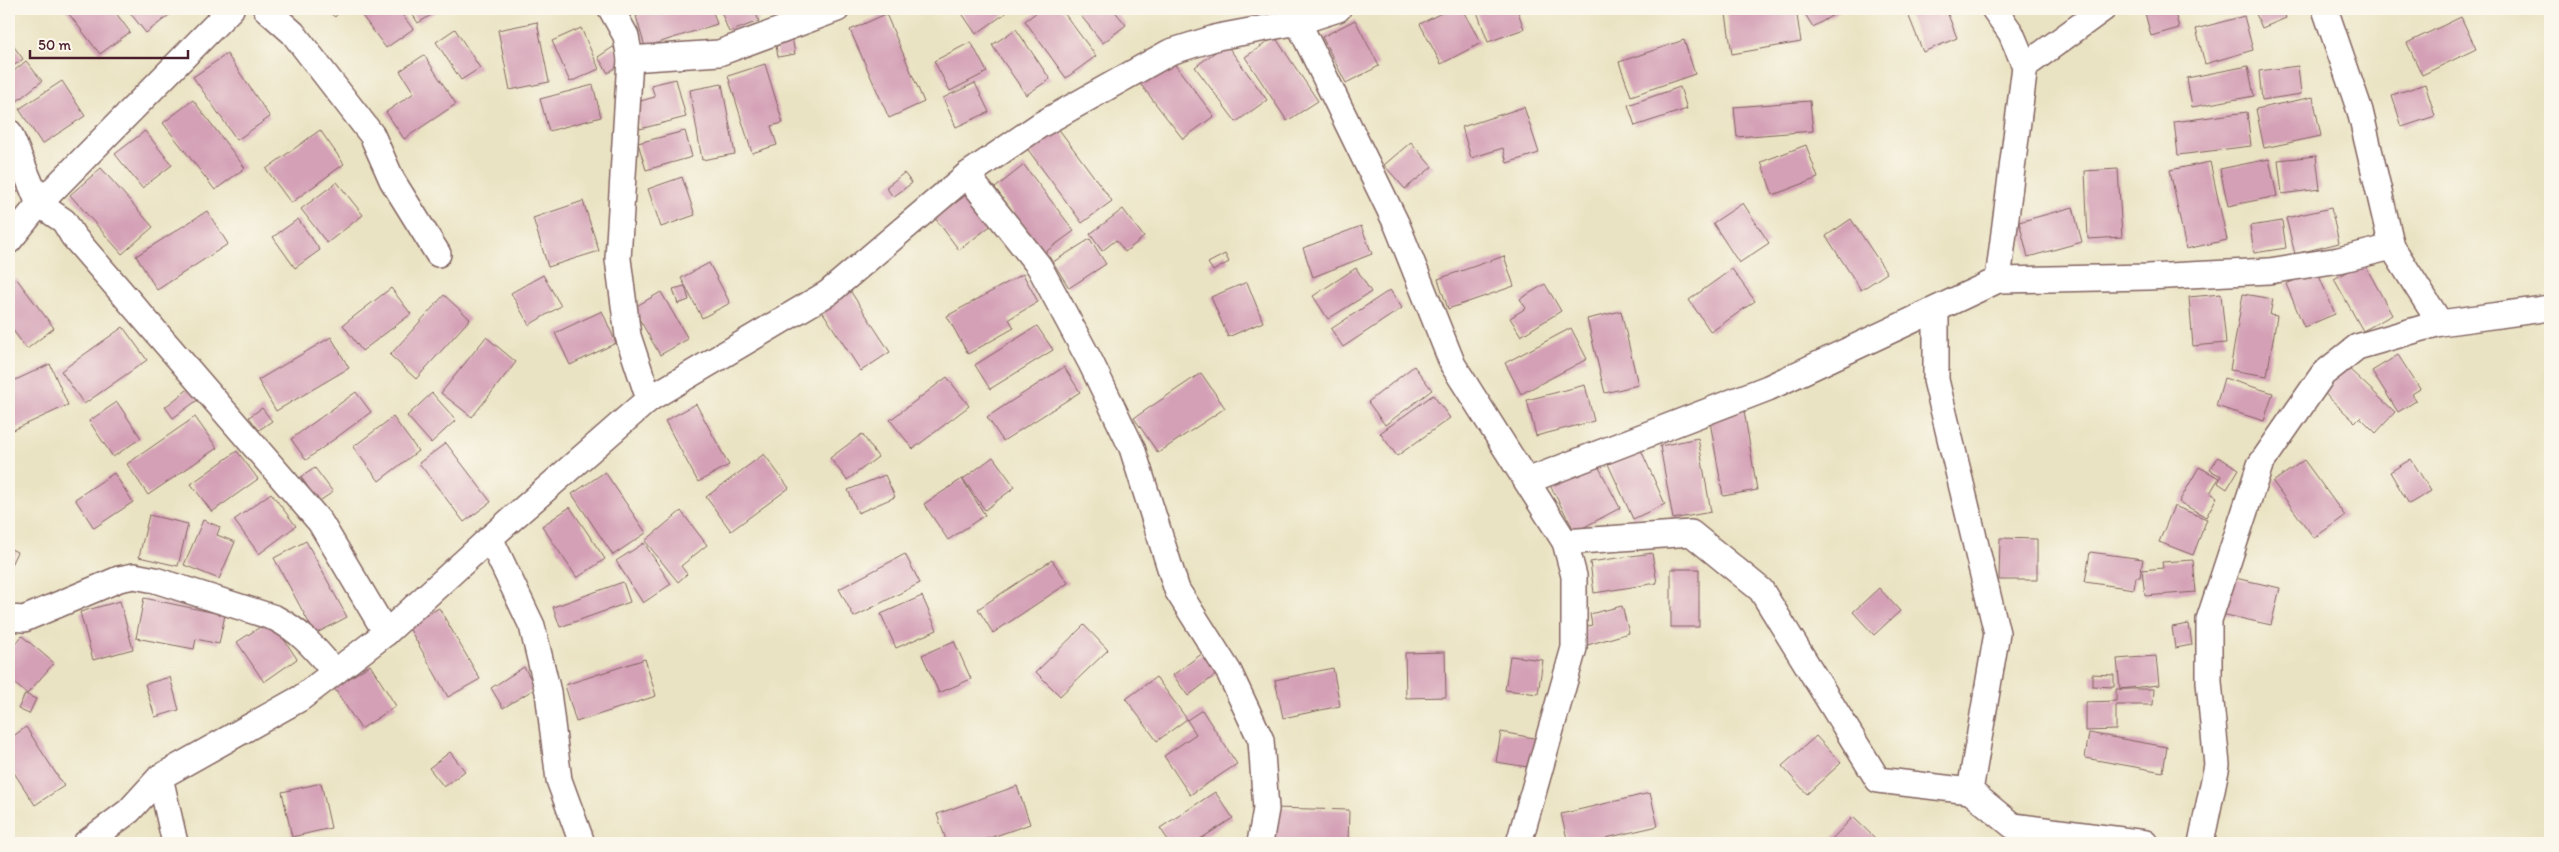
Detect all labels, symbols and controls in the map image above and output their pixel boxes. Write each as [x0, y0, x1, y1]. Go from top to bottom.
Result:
scale bar [30, 28, 188, 60]
text: 50 m [38, 36, 71, 54]

